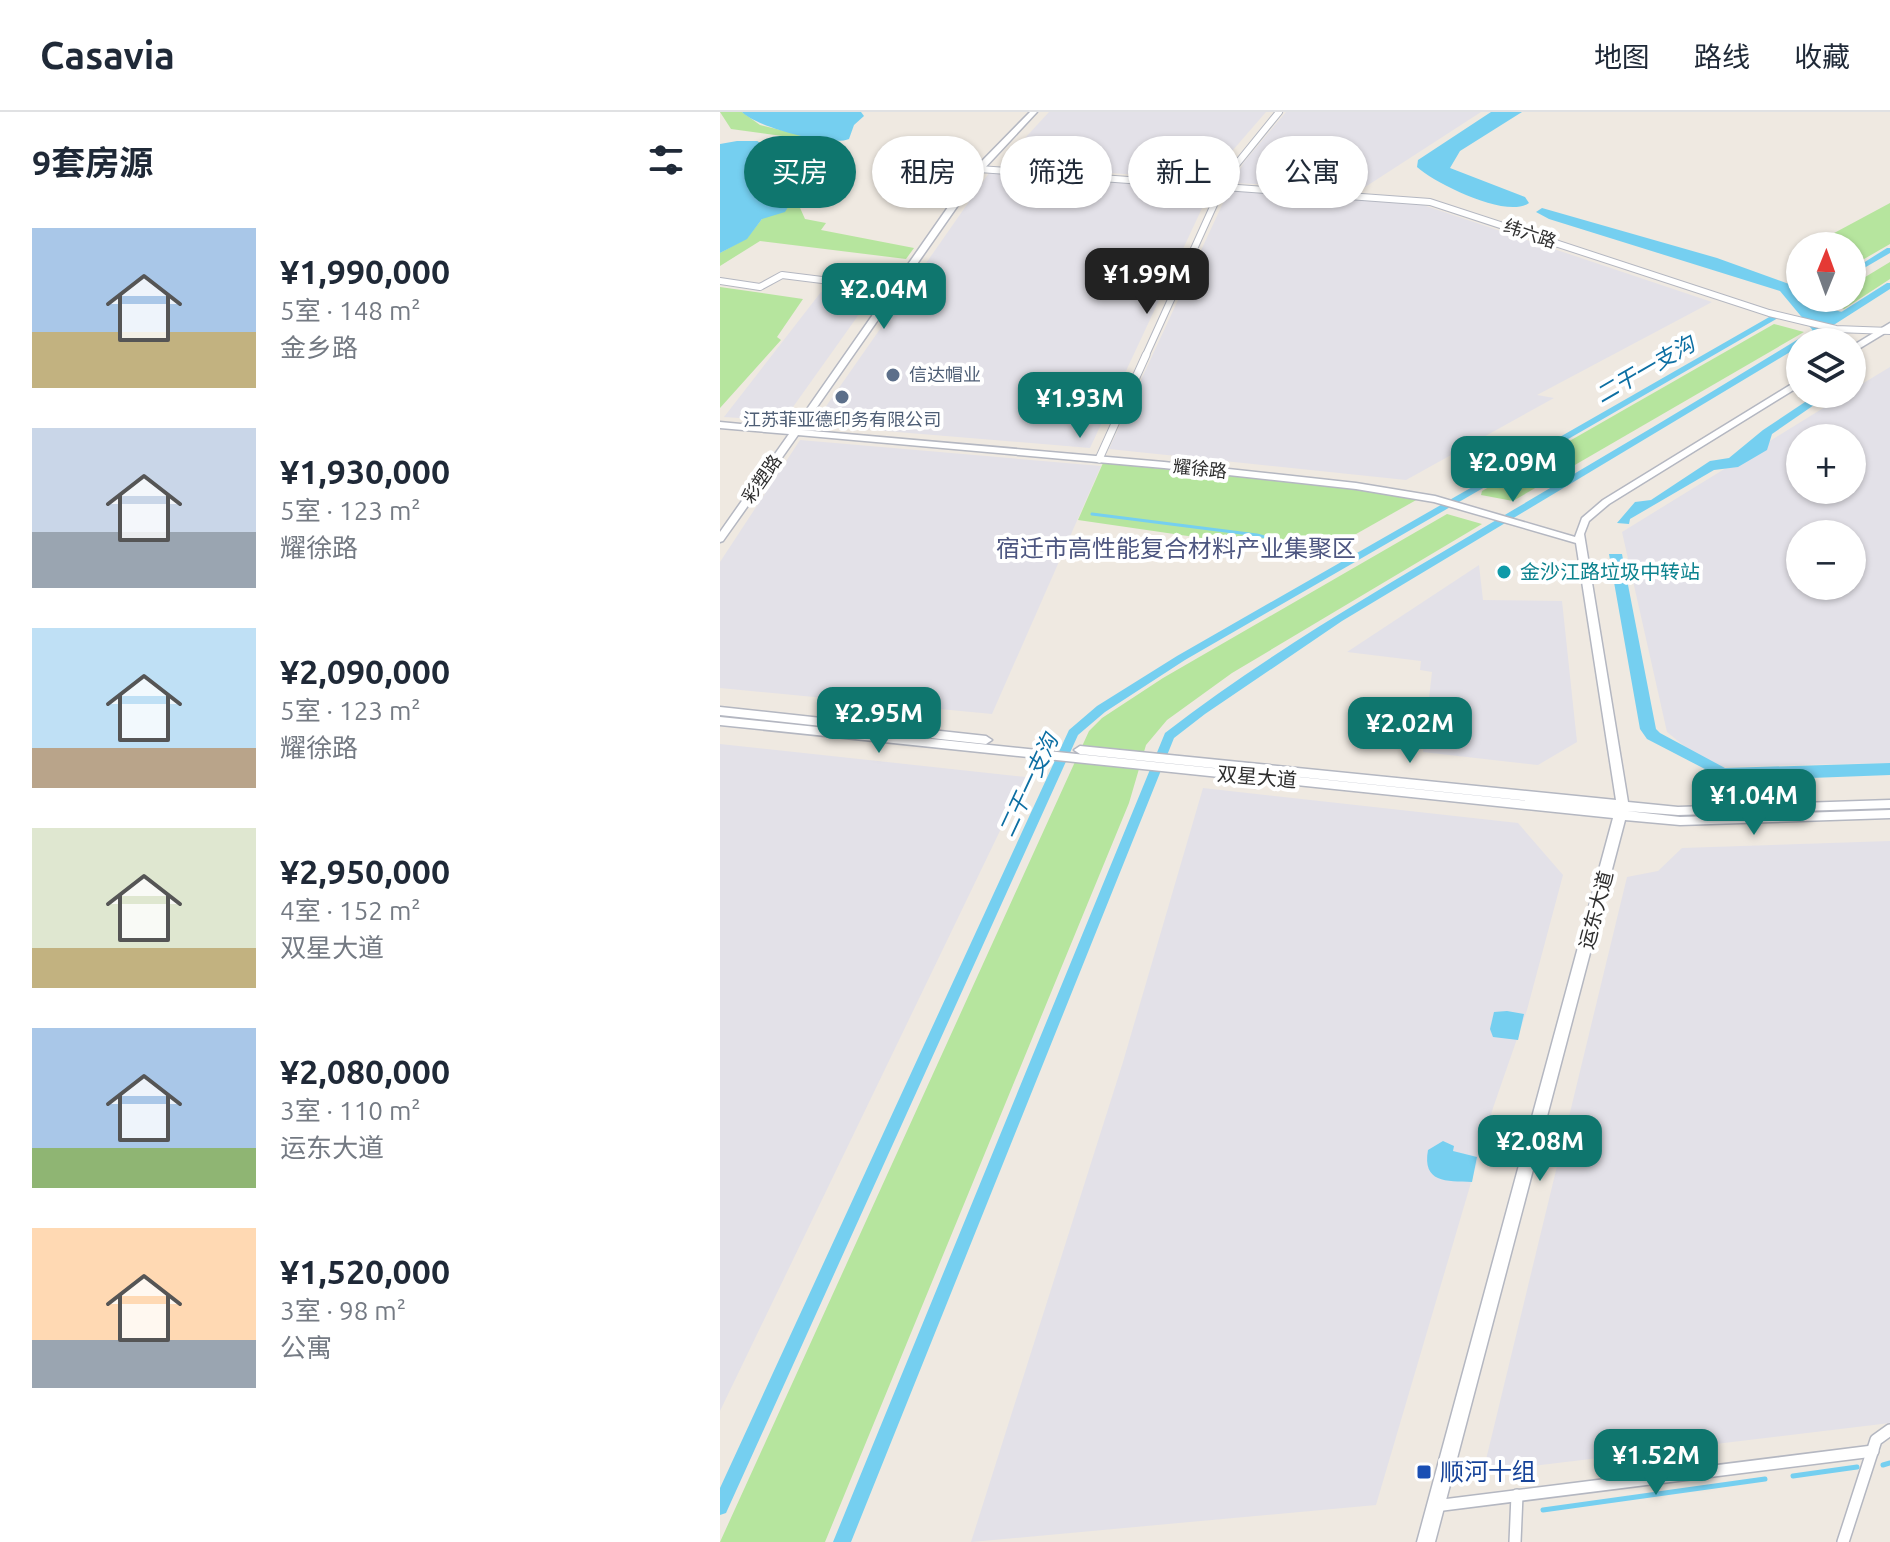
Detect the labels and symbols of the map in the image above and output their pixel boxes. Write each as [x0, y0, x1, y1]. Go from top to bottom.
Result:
street label: 纬六路 [1502, 215, 1559, 251]
north arrow [1786, 232, 1866, 312]
pin: ¥1.99M [1082, 248, 1212, 316]
pin: ¥2.04M [819, 263, 949, 331]
water label: 二干一支沟 [1591, 329, 1700, 407]
place label: 信达帽业 [909, 364, 981, 384]
marker: 信达帽业 [884, 366, 902, 384]
pin: ¥1.93M [1015, 372, 1145, 440]
marker: 江苏菲亚德印务有限公司 [833, 388, 851, 406]
place label: 江苏菲亚德印务有限公司 [743, 409, 941, 429]
pin: ¥2.09M [1448, 436, 1578, 504]
street label: 彩塑路 [738, 451, 785, 506]
street label: 耀徐路 [1172, 455, 1228, 481]
district label: 宿迁市高性能复合材料产业集聚区 [996, 535, 1356, 562]
place label: 金沙江路垃圾中转站 [1520, 560, 1700, 583]
marker: 金沙江路垃圾中转站 [1495, 563, 1513, 581]
pin: ¥2.95M [814, 687, 944, 755]
pin: ¥2.02M [1345, 697, 1475, 765]
water label: 二干一支沟 [993, 728, 1063, 840]
street label: 双星大道 [1216, 762, 1298, 791]
pin: ¥1.04M [1689, 769, 1819, 837]
street label: 运东大道 [1574, 868, 1617, 951]
pin: ¥2.08M [1475, 1115, 1605, 1183]
pin: ¥1.52M [1591, 1429, 1721, 1497]
place label: 顺河十组 [1440, 1458, 1536, 1485]
marker: 顺河十组 [1415, 1463, 1433, 1481]

